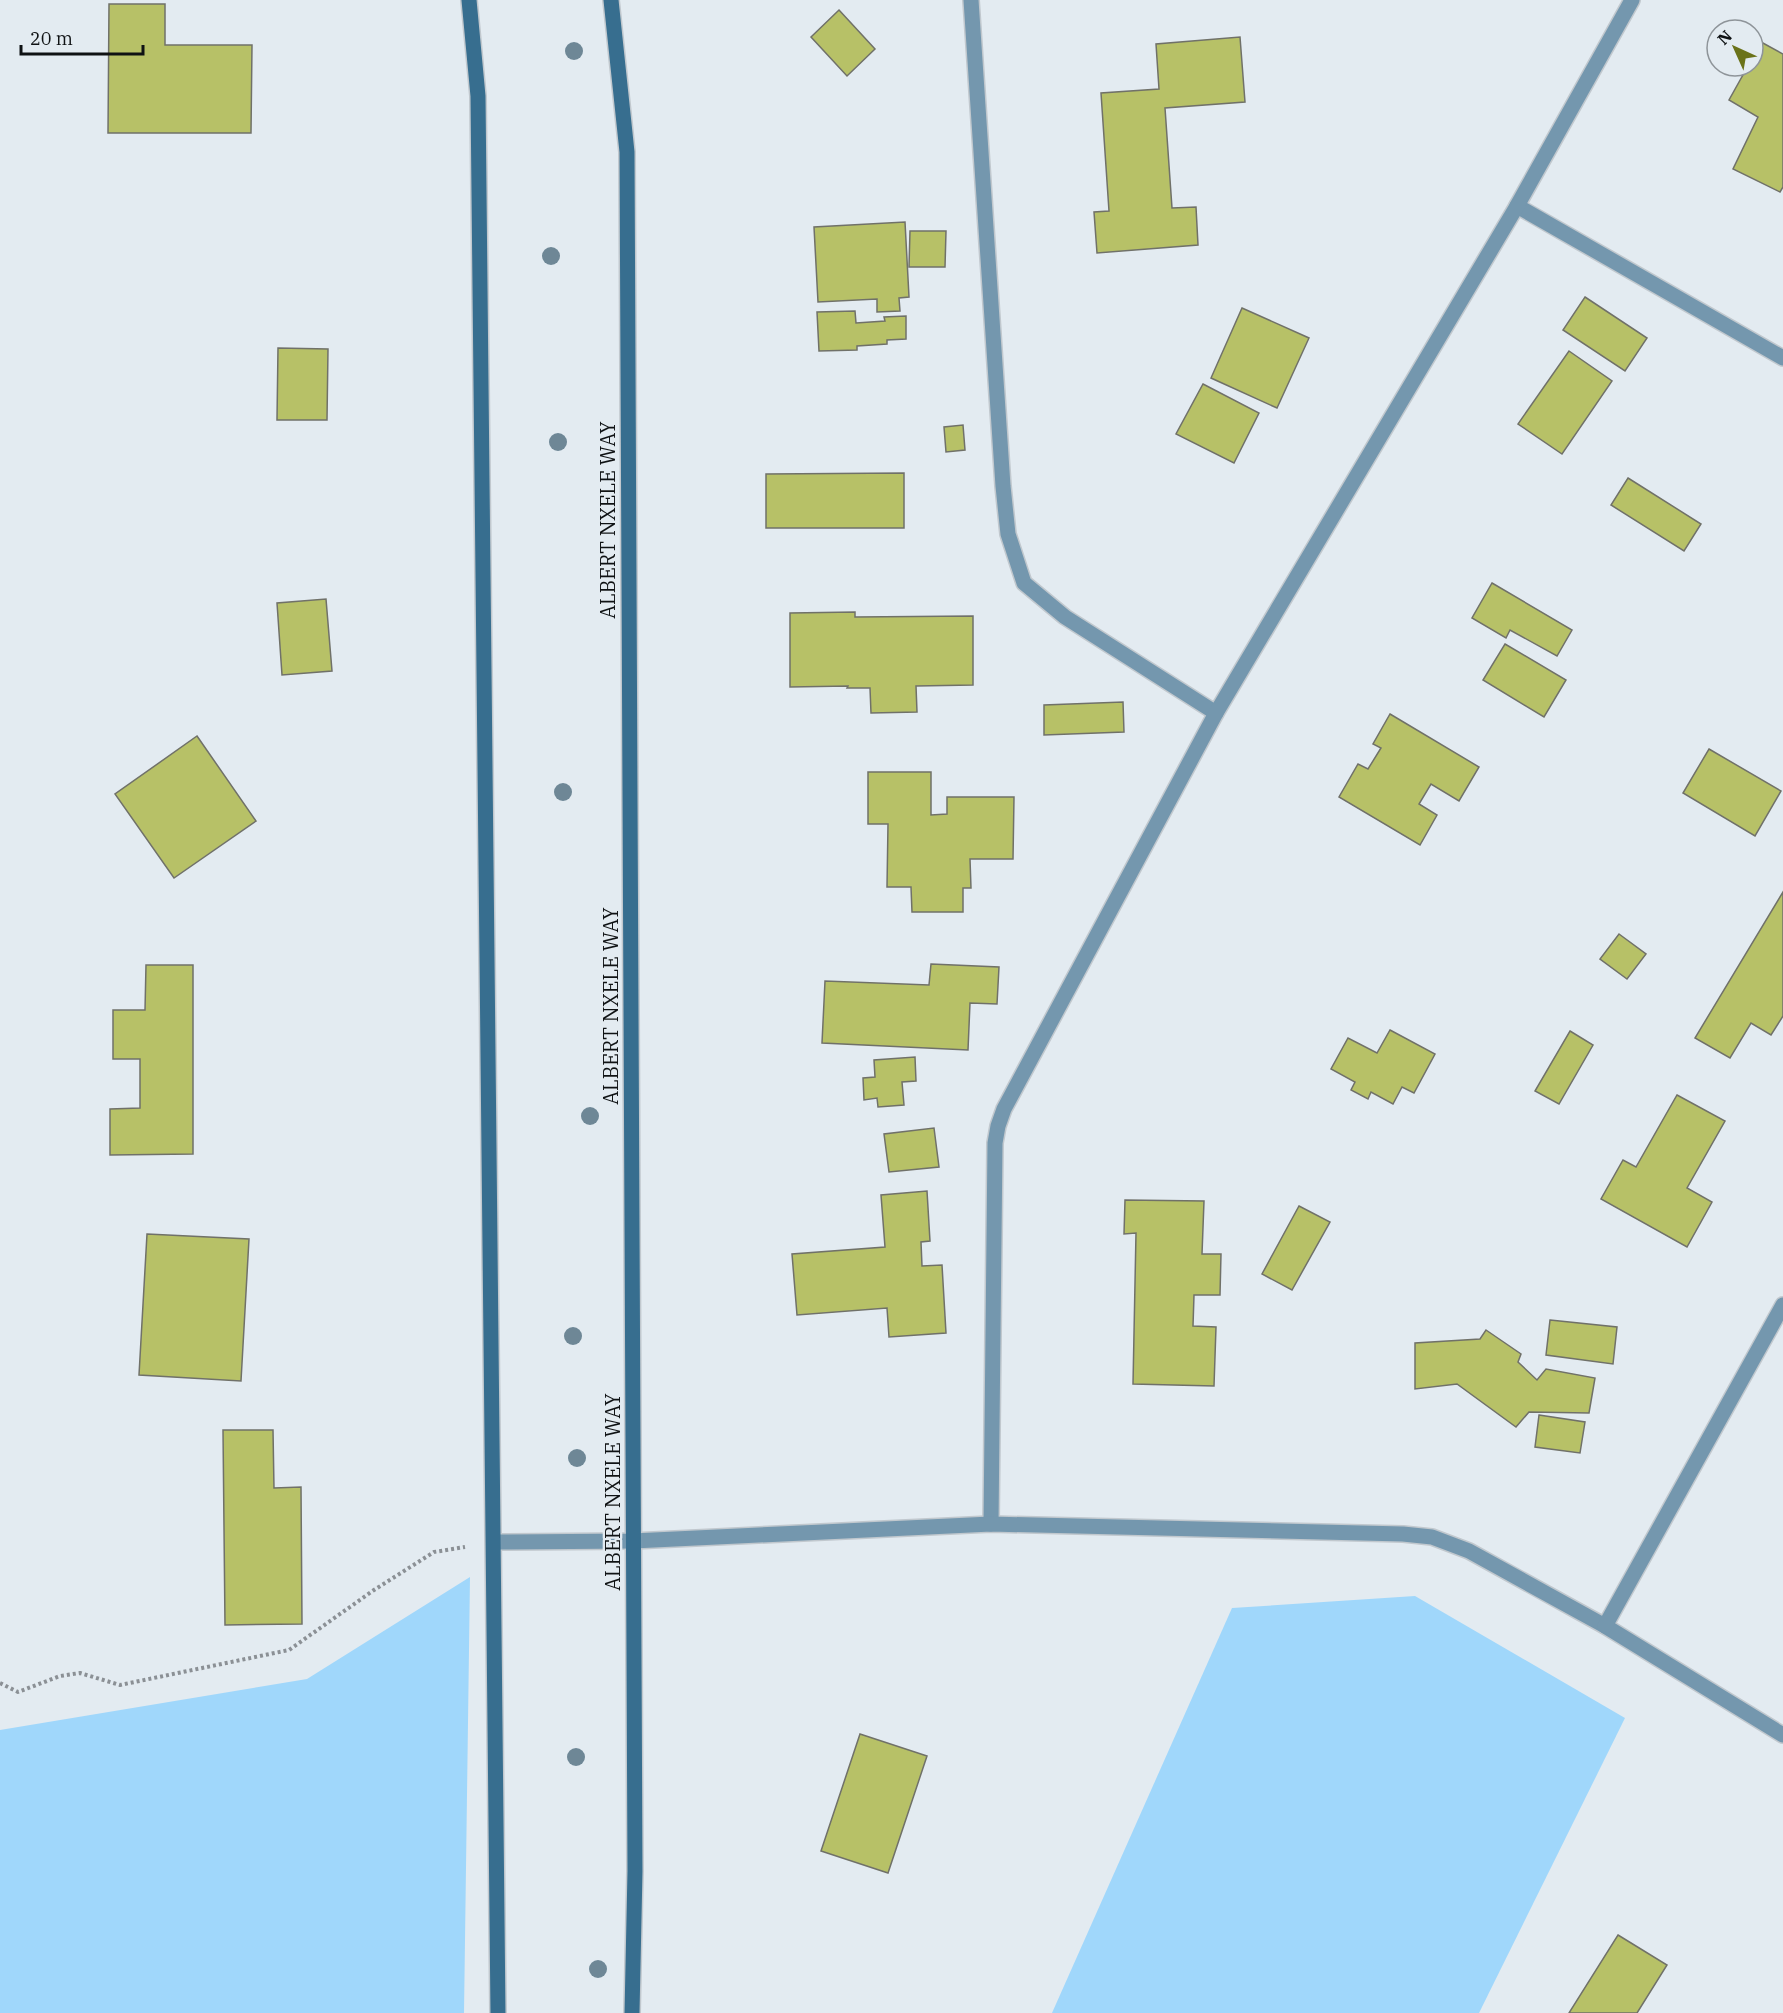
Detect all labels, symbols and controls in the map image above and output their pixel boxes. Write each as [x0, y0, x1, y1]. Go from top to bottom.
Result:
scale bar [21, 18, 142, 56]
north arrow [1705, 18, 1765, 78]
text: N [1713, 26, 1736, 49]
text: 20 m [30, 27, 73, 50]
street label: ALBERT NXELE WAY [594, 421, 621, 619]
street label: ALBERT NXELE WAY [597, 907, 624, 1105]
street label: ALBERT NXELE WAY [599, 1393, 626, 1591]

